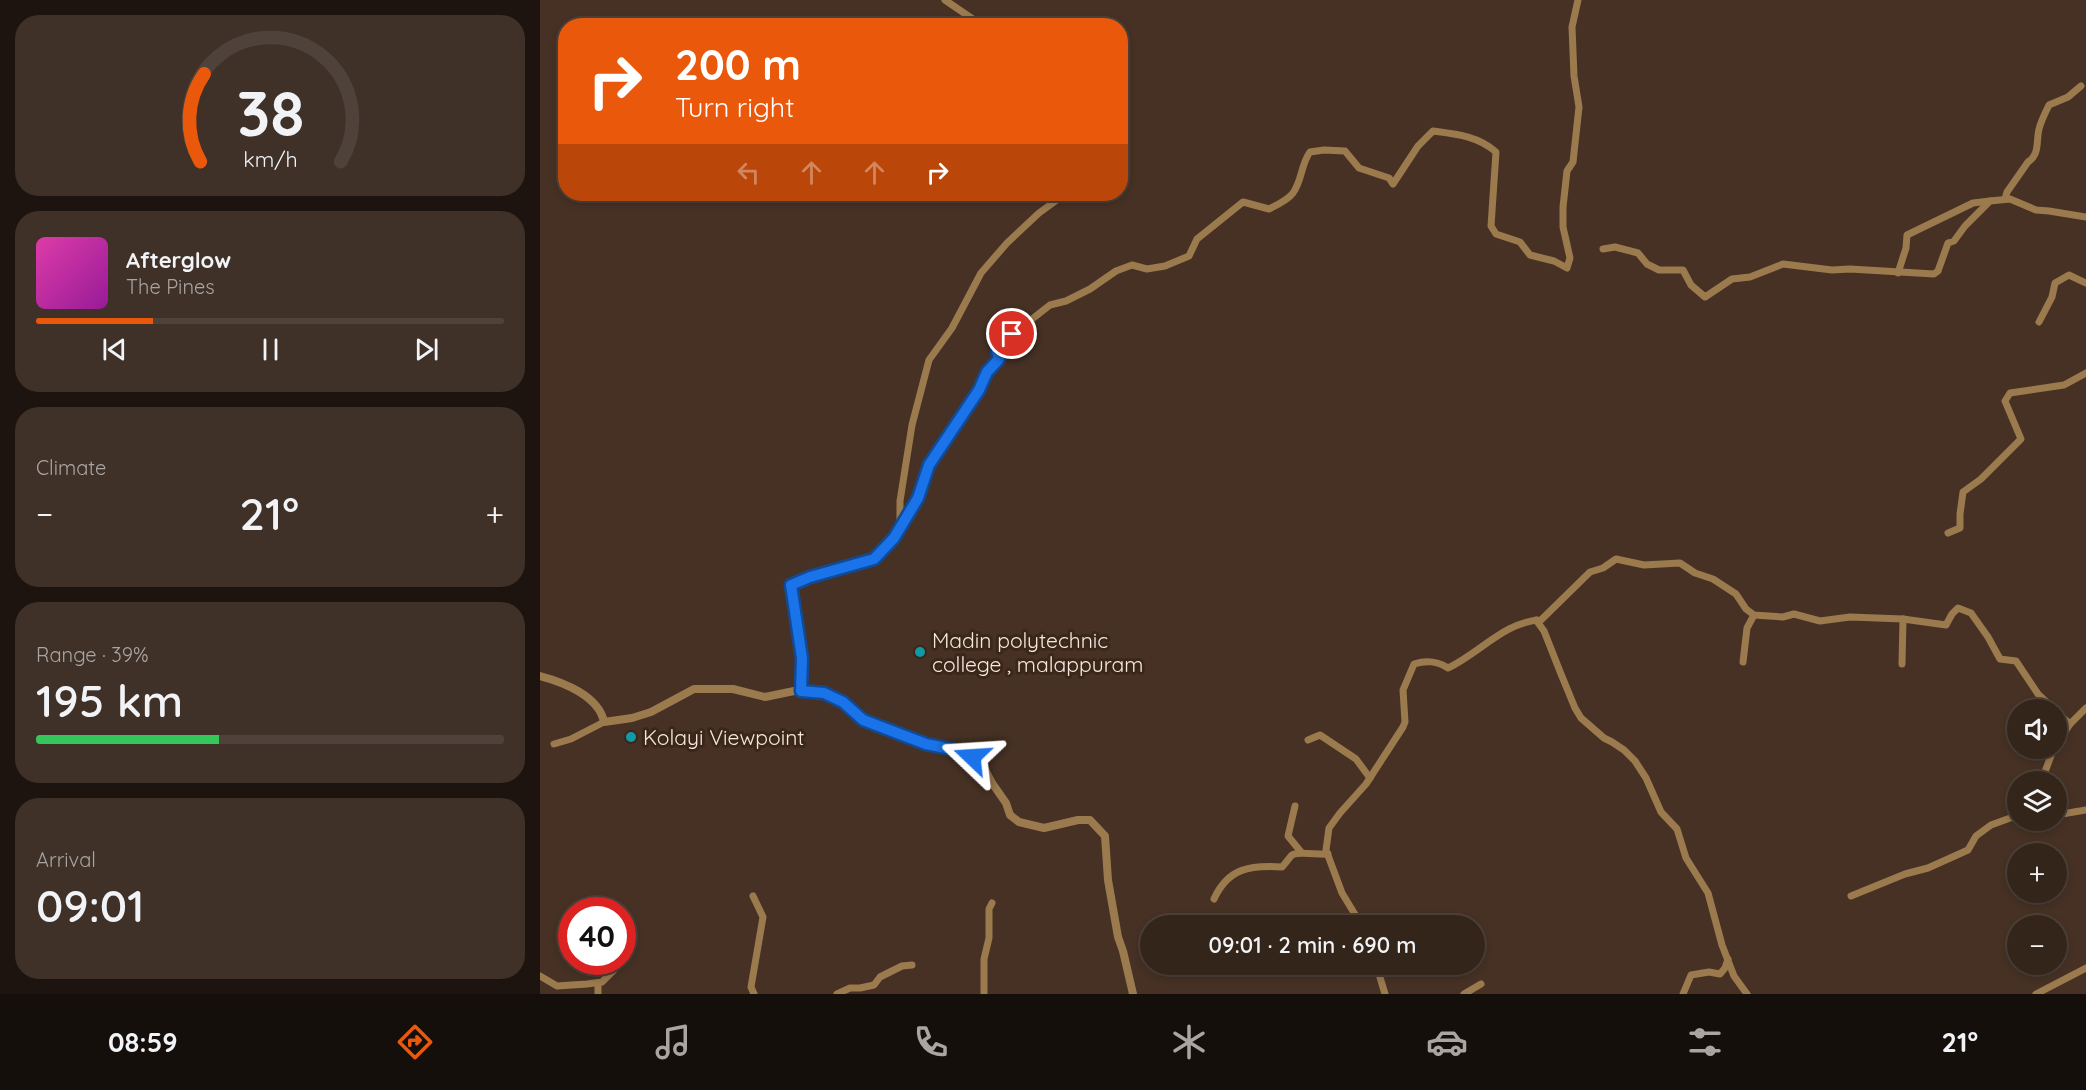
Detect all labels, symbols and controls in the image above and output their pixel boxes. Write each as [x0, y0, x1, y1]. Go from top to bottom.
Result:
text: 200 m [675, 38, 801, 91]
icon: right [576, 42, 654, 120]
text: 38 [236, 75, 304, 153]
text: Turn right [675, 90, 794, 124]
text: km/h [243, 147, 297, 173]
icon: left [732, 156, 765, 189]
icon: ahead [795, 156, 828, 189]
icon: ahead [858, 156, 891, 189]
icon: right [921, 156, 954, 189]
text: Afterglow [126, 246, 231, 274]
text: The Pines [126, 274, 215, 299]
pin [986, 308, 1037, 359]
icon: arrive [995, 317, 1028, 350]
icon: previous [98, 333, 131, 366]
icon: pause [254, 333, 287, 366]
icon: next [410, 333, 443, 366]
text: Climate [36, 455, 106, 480]
text: 21° [240, 485, 299, 541]
text: − [36, 493, 53, 534]
text: + [485, 493, 504, 534]
place label: Madin polytechnic college , malappuram [932, 627, 1143, 677]
text: Range · 39% [36, 642, 149, 667]
marker: Madin polytechnic college , malappuram [913, 645, 927, 659]
text: 195 km [36, 672, 183, 728]
map controls [2007, 699, 2067, 975]
button: sound [2007, 699, 2067, 759]
place label: Kolayi Viewpoint [643, 724, 804, 750]
position arrow [940, 725, 1004, 789]
marker: Kolayi Viewpoint [624, 730, 638, 744]
button: layers [2007, 771, 2067, 831]
button: + [2007, 843, 2067, 903]
text: Arrival [36, 847, 96, 872]
text: 09:01 [36, 877, 144, 933]
speed limit sign: 40 [558, 897, 636, 975]
button: − [2007, 915, 2067, 975]
text: 09:01 · 2 min · 690 m [1209, 931, 1416, 959]
icon: directions [394, 1021, 436, 1063]
icon: music [652, 1021, 694, 1063]
icon: phone [910, 1021, 952, 1063]
icon: climate [1168, 1021, 1210, 1063]
icon: car [1426, 1021, 1468, 1063]
icon: filters [1684, 1021, 1726, 1063]
text: 08:59 [108, 1025, 178, 1059]
text: 21° [1942, 1025, 1978, 1059]

